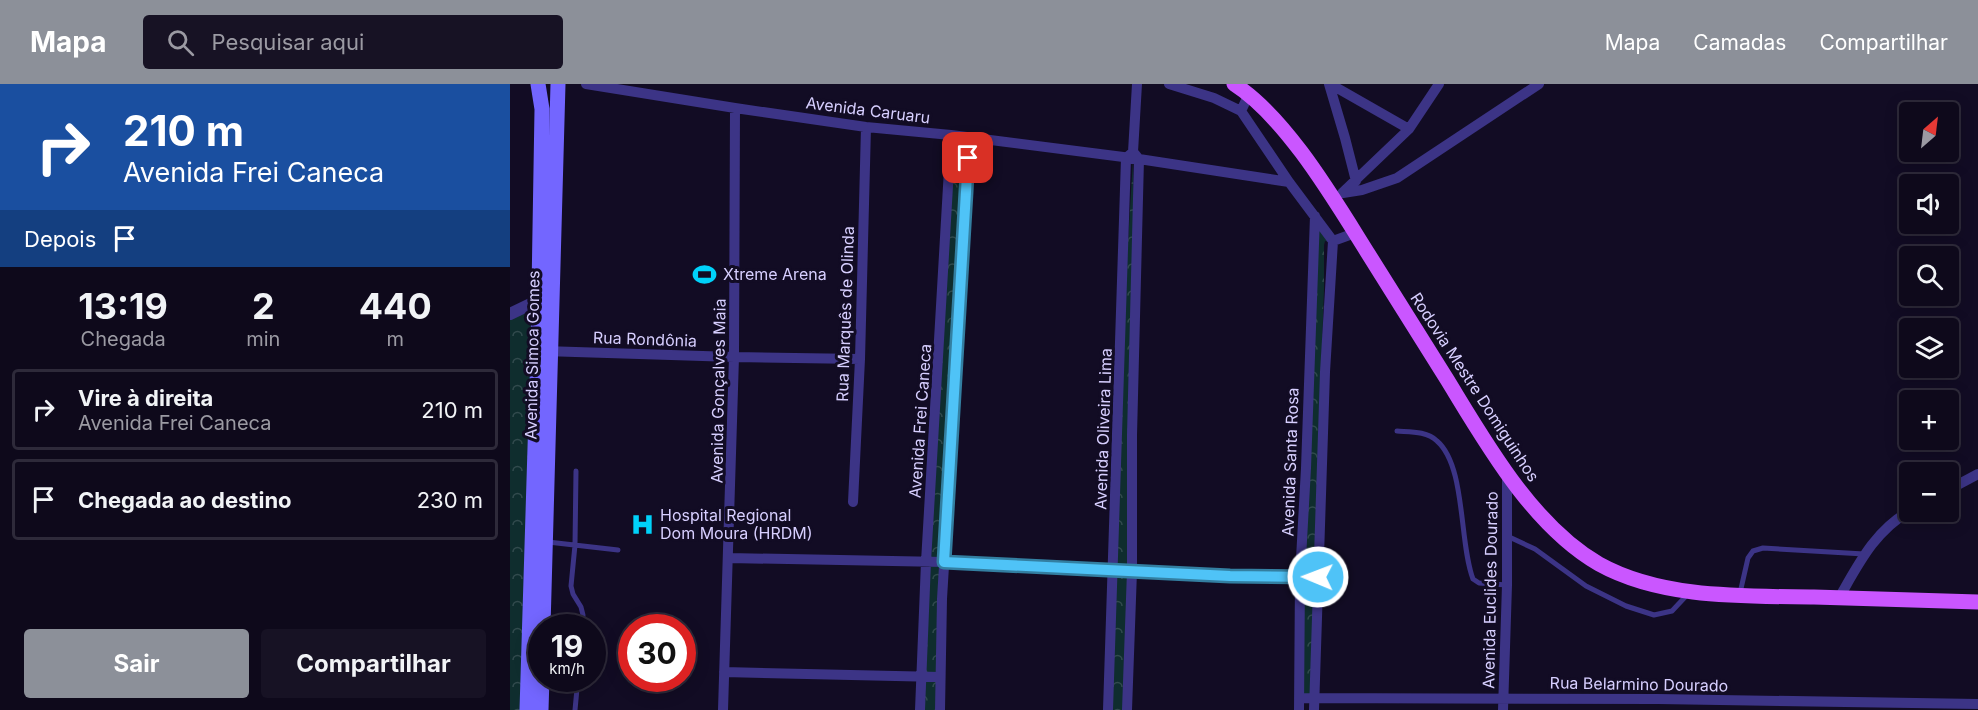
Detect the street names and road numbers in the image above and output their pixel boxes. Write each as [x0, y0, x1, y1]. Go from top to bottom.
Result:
street label: Avenida Caruaru [805, 92, 931, 128]
street label: Rua Marquês de Olinda [832, 226, 858, 402]
street label: Avenida Simoa Gomes [521, 270, 543, 440]
street label: Rodovia Mestre Domiguinhos [1406, 289, 1544, 485]
street label: Avenida Gonçalves Maia [706, 298, 730, 484]
street label: Rua Rondônia [593, 327, 697, 351]
street label: Avenida Frei Caneca [905, 343, 935, 499]
street label: Avenida Oliveira Lima [1090, 348, 1116, 510]
street label: Avenida Santa Rosa [1277, 387, 1303, 537]
street label: Avenida Euclides Dourado [1478, 491, 1502, 689]
street label: Rua Belarmino Dourado [1550, 672, 1728, 696]

